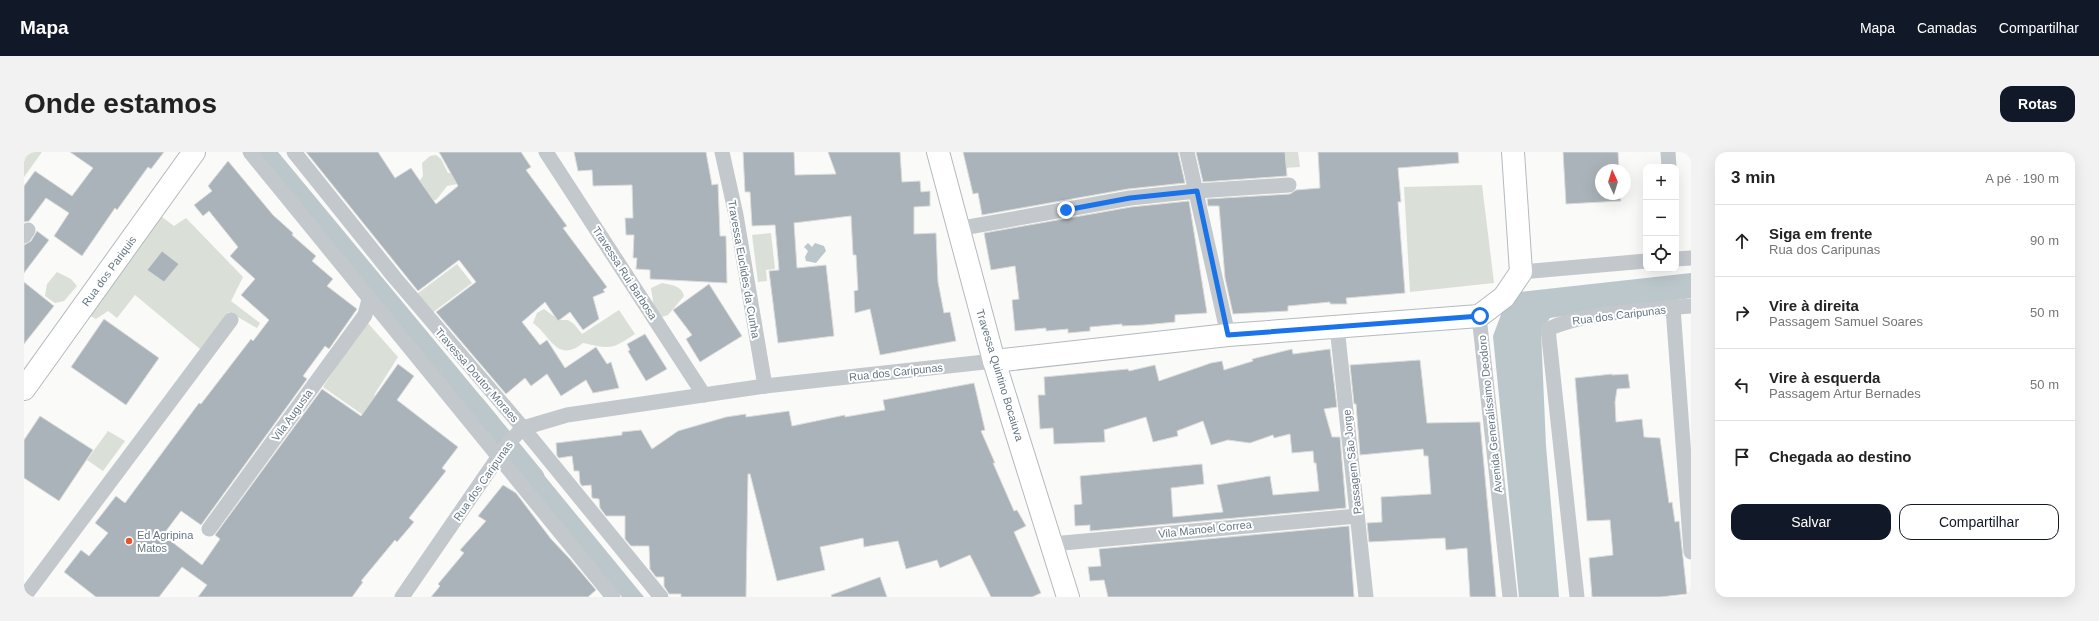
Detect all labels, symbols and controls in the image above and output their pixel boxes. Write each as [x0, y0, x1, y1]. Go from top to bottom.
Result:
text: Mapa [20, 17, 69, 38]
text: Mapa [1860, 20, 1895, 36]
text: Camadas [1917, 20, 1977, 36]
text: Compartilhar [1999, 20, 2079, 36]
button: Rotas [2000, 86, 2075, 122]
text: Onde estamos [24, 88, 217, 119]
north arrow [1595, 164, 1631, 200]
map controls [1643, 164, 1679, 272]
button: + [1643, 164, 1679, 200]
text: 3 min [1731, 168, 1775, 187]
text: A pé · 190 m [1985, 171, 2059, 186]
street label: Travessa Euclides da Cunha [726, 199, 762, 340]
button: − [1643, 200, 1679, 236]
route end [1057, 201, 1075, 219]
street label: Travessa Rui Barbosa [590, 224, 660, 322]
text: Siga em frente [1769, 225, 1872, 242]
icon: ahead [1731, 230, 1753, 252]
street label: Rua dos Pariquis [80, 233, 139, 308]
text: 90 m [2030, 233, 2059, 248]
button: locate [1643, 236, 1679, 272]
text: Rua dos Caripunas [1769, 242, 1880, 257]
text: Vire à direita [1769, 297, 1859, 314]
icon: right [1731, 302, 1753, 324]
street label: Rua dos Caripunas [1572, 303, 1667, 327]
text: 50 m [2030, 305, 2059, 320]
route start [1471, 307, 1489, 325]
street label: Travessa Quintino Bocaiuva [974, 308, 1026, 443]
text: Passagem Samuel Soares [1769, 314, 1923, 329]
street label: Travessa Doutor Moraes [433, 326, 521, 425]
street label: Avenida Generalíssimo Deodoro [1476, 334, 1504, 494]
street label: Rua dos Caripunas [849, 361, 944, 383]
text: Vire à esquerda [1769, 369, 1880, 386]
icon: left [1731, 374, 1753, 396]
text: 50 m [2030, 377, 2059, 392]
street label: Vila Augusta [269, 386, 315, 443]
text: Passagem Artur Bernades [1769, 386, 1921, 401]
street label: Passagem São Jorge [1341, 409, 1363, 515]
street label: Rua dos Caripunas [451, 439, 515, 523]
icon: arrive [1731, 446, 1753, 468]
text: Chegada ao destino [1769, 448, 1912, 465]
button: Salvar [1731, 504, 1891, 540]
button: Compartilhar [1899, 504, 2059, 540]
street label: Vila Manoel Correa [1158, 518, 1253, 540]
place label: Ed Agripina Matos [137, 529, 194, 554]
marker: Ed Agripina Matos [124, 536, 134, 546]

